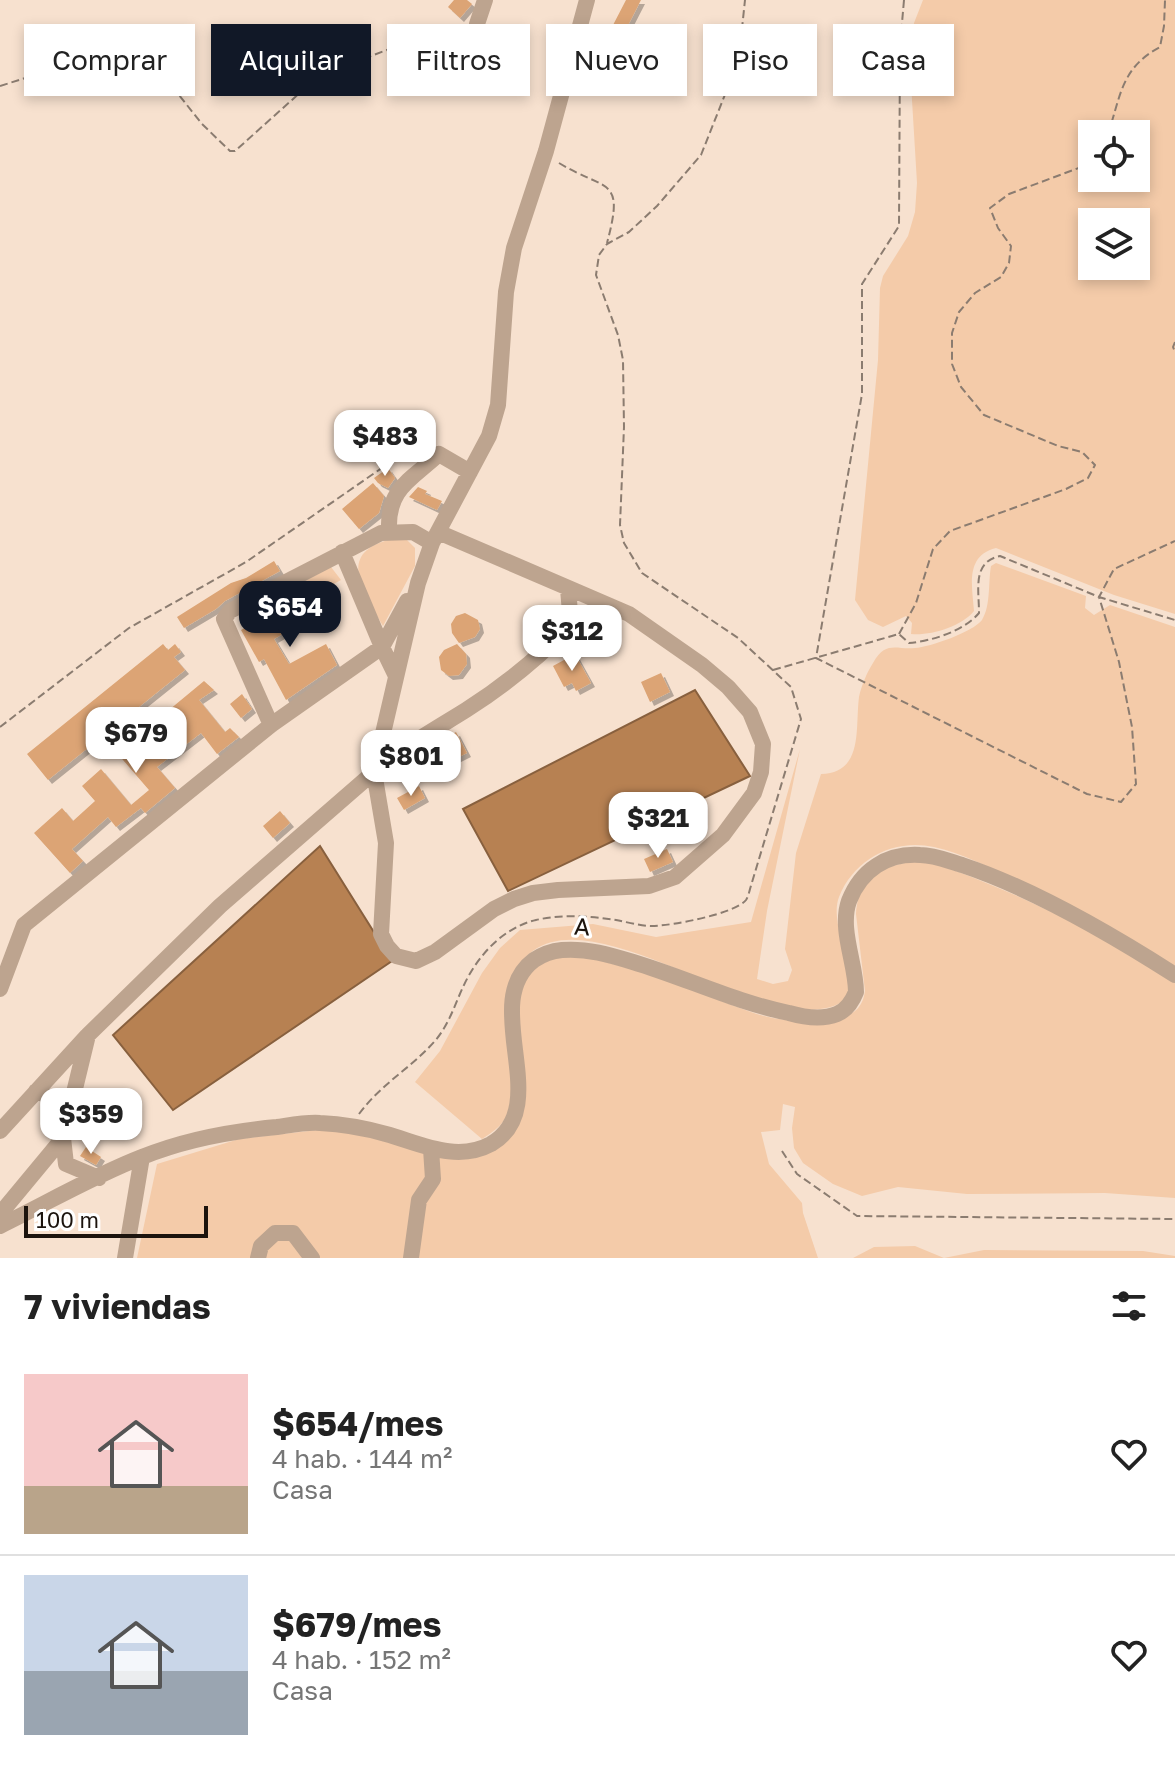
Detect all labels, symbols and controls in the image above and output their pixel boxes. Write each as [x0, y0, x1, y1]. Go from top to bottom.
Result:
chip: Comprar [24, 24, 195, 96]
chip: Alquilar [211, 24, 371, 96]
chip: Filtros [387, 24, 530, 96]
chip: Nuevo [546, 24, 687, 96]
chip: Piso [703, 24, 817, 96]
chip: Casa [833, 24, 954, 96]
map controls [1078, 120, 1150, 280]
button: locate [1078, 120, 1150, 192]
button: layers [1078, 208, 1150, 280]
pin: $483 [338, 410, 432, 478]
text: $483 [352, 420, 418, 451]
pin: $654 [243, 581, 337, 649]
text: $654 [257, 591, 323, 622]
pin: $312 [525, 605, 619, 673]
text: $312 [541, 615, 603, 646]
pin: $679 [89, 707, 183, 775]
text: $679 [104, 717, 168, 748]
pin: $801 [364, 730, 458, 798]
text: $801 [379, 740, 443, 771]
pin: $321 [611, 792, 705, 860]
text: $321 [627, 802, 689, 833]
street label: A [573, 910, 591, 941]
pin: $359 [44, 1088, 138, 1156]
text: $359 [58, 1098, 124, 1129]
scale bar [24, 1202, 208, 1238]
text: 100 m [36, 1206, 99, 1233]
icon: filters [1107, 1284, 1151, 1328]
text: 7 viviendas [24, 1286, 211, 1326]
text: $654/mes [272, 1403, 444, 1443]
icon: home [88, 1406, 184, 1502]
icon: heart [1107, 1432, 1151, 1476]
text: 4 hab. · 144 m² [272, 1443, 452, 1474]
text: Casa [272, 1474, 333, 1505]
text: $679/mes [272, 1604, 442, 1644]
icon: home [88, 1607, 184, 1703]
icon: heart [1107, 1633, 1151, 1677]
text: 4 hab. · 152 m² [272, 1644, 451, 1675]
text: Casa [272, 1675, 333, 1706]

